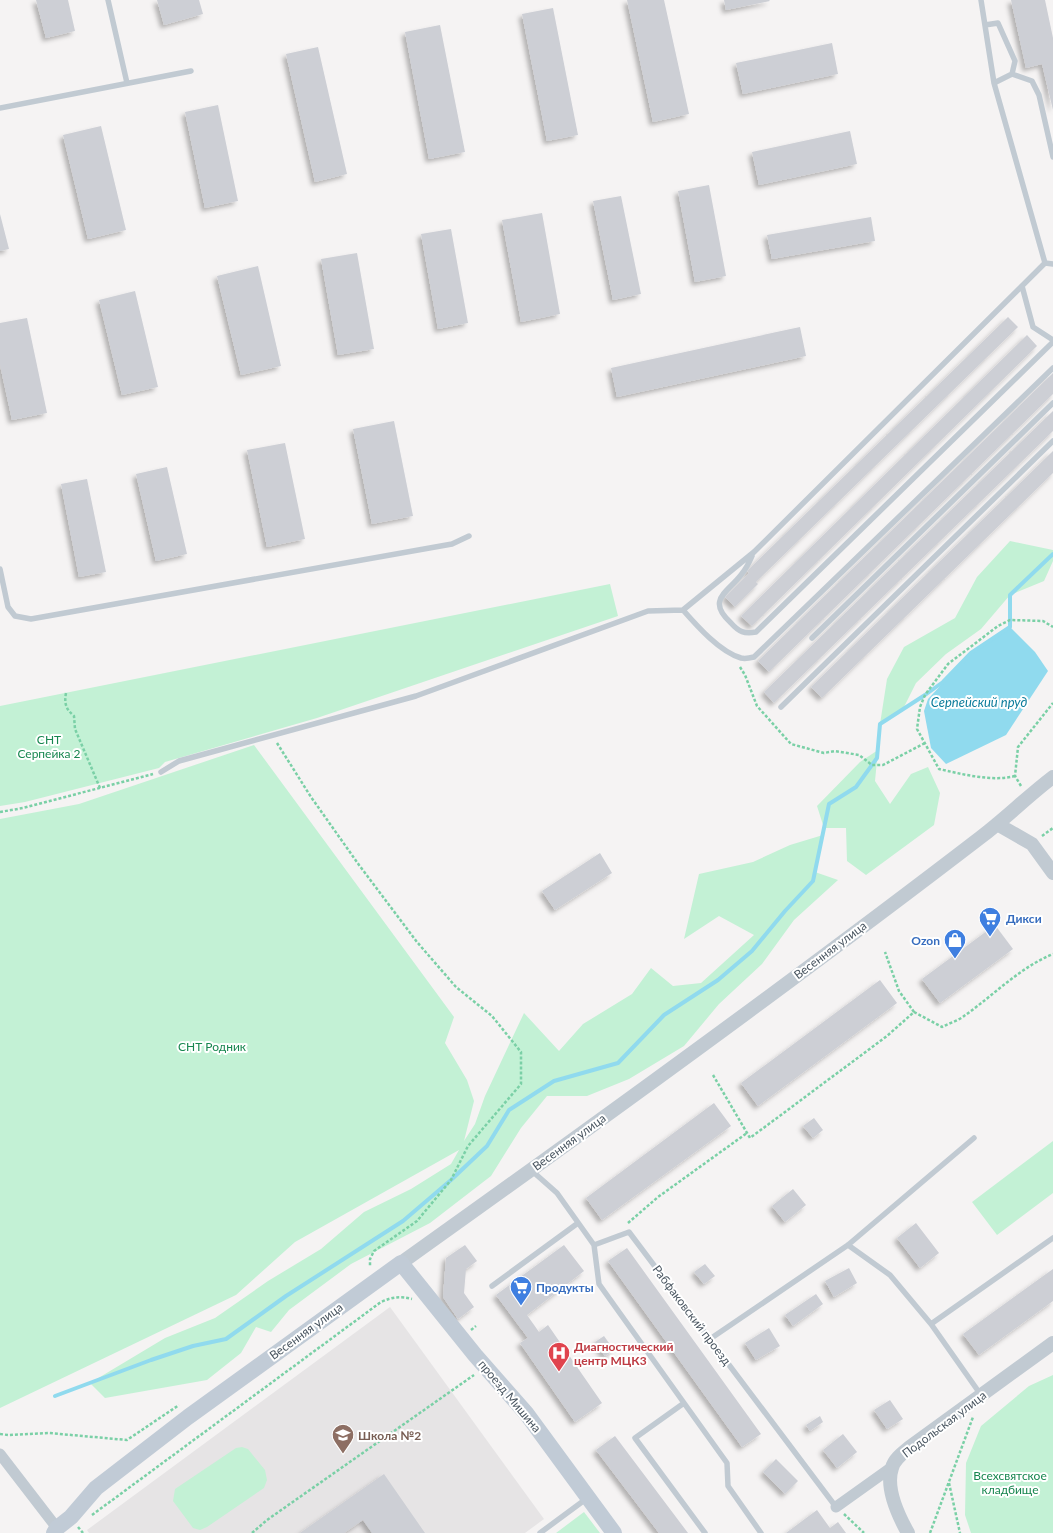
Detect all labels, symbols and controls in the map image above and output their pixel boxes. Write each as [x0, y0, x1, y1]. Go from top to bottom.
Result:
water label: Серпейский пруд [931, 694, 1027, 710]
park label: СНТ Серпейка 2 [17, 732, 81, 761]
supermarket icon: Дикси [977, 905, 1003, 938]
place label: Дикси [1006, 911, 1042, 926]
street label: Весенняя улица [791, 918, 869, 982]
shop icon: Ozon [942, 927, 968, 960]
place label: Ozon [911, 933, 940, 948]
park label: СНТ Родник [178, 1039, 247, 1054]
street label: Весенняя улица [529, 1110, 609, 1174]
street label: Рабфаковский проезд [649, 1262, 735, 1368]
supermarket icon: Продукты [508, 1274, 534, 1307]
place label: Продукты [536, 1280, 594, 1295]
street label: Весенняя улица [266, 1299, 346, 1363]
place label: Диагностический центр МЦК3 [574, 1339, 673, 1368]
hospital icon: Диагностический центр МЦК3 [546, 1340, 572, 1373]
street label: проезд Мишина [475, 1357, 545, 1435]
street label: Подольская улица [899, 1387, 989, 1461]
school or university icon: Школа №2 [330, 1422, 356, 1455]
place label: Школа №2 [358, 1428, 421, 1443]
park label: Всехсвятское кладбище [973, 1468, 1047, 1497]

